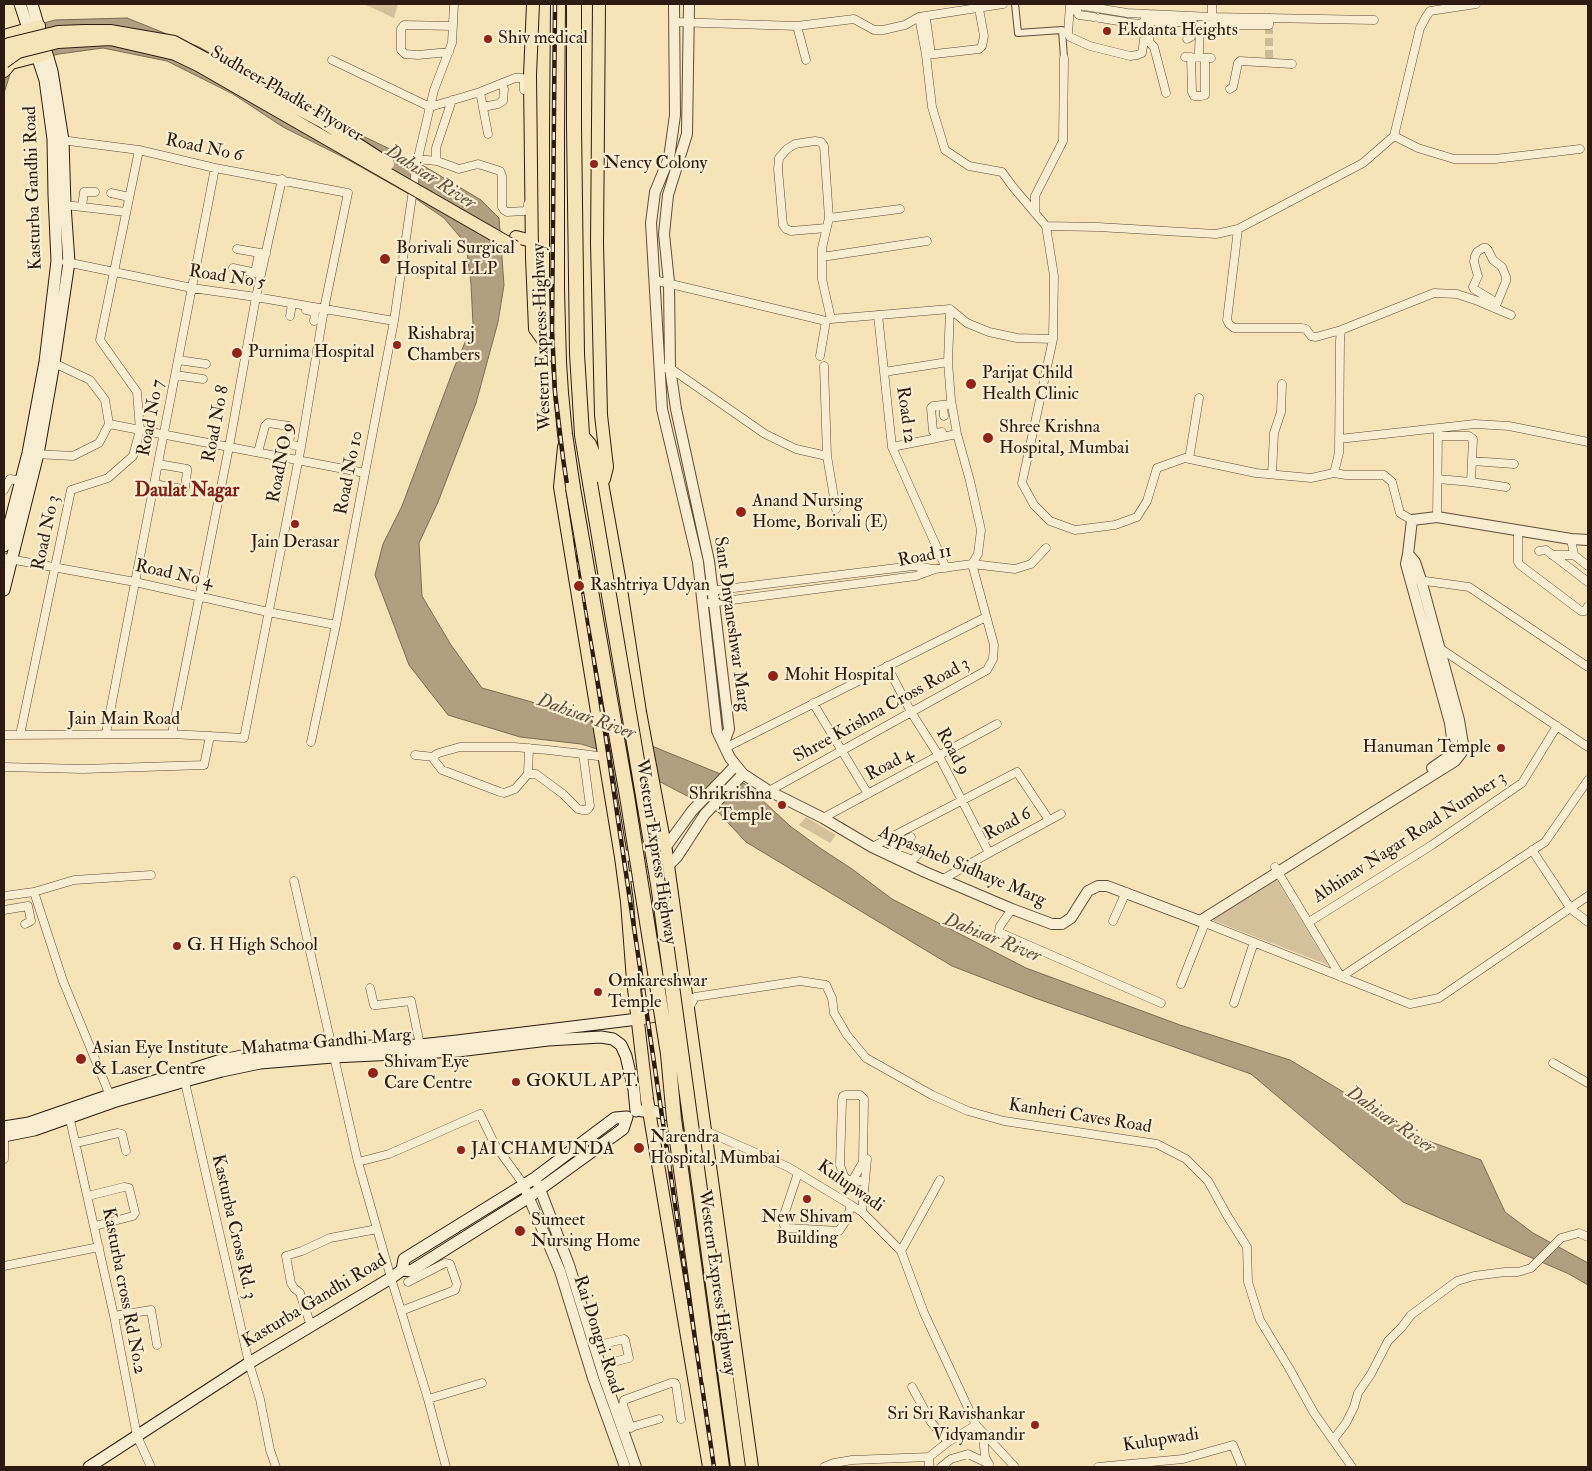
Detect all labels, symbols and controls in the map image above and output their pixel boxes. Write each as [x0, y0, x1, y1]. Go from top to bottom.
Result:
place label: Ekdanta Heights [1117, 20, 1238, 42]
marker: Ekdanta Heights [1101, 25, 1113, 37]
place label: Shiv medical [498, 28, 588, 50]
marker: Shiv medical [482, 33, 494, 45]
street label: Sudheer Phadke Flyover [206, 42, 366, 148]
street label: Kasturba Gandhi Road [20, 106, 48, 270]
street label: Road No 6 [163, 130, 245, 168]
water label: Dahisar River [381, 140, 479, 216]
place label: Nency Colony [604, 153, 707, 175]
marker: Nency Colony [588, 158, 600, 170]
place label: Borivali Surgical Hospital LLP [396, 238, 515, 280]
street label: Western Express Highway [529, 243, 557, 431]
marker: Borivali Surgical Hospital LLP [378, 252, 392, 266]
street label: Road No 5 [187, 261, 267, 295]
place label: Rishabraj Chambers [407, 324, 480, 366]
marker: Rishabraj Chambers [391, 339, 403, 351]
place label: Purnima Hospital [248, 342, 375, 364]
marker: Purnima Hospital [230, 346, 244, 360]
place label: Parijat Child Health Clinic [982, 363, 1079, 406]
marker: Parijat Child Health Clinic [964, 377, 978, 391]
street label: Road No 7 [134, 378, 170, 458]
street label: Road No 8 [199, 384, 235, 464]
street label: Road 12 [890, 385, 920, 445]
place label: Shree Krishna Hospital, Mumbai [999, 417, 1129, 459]
street label: RoadNO 9 [264, 421, 300, 505]
street label: Road No 10 [331, 429, 369, 517]
marker: Shree Krishna Hospital, Mumbai [981, 431, 995, 445]
district label: Daulat Nagar [135, 481, 239, 503]
place label: Anand Nursing Home, Borivali (E) [752, 491, 888, 534]
street label: Road No 3 [28, 493, 66, 573]
marker: Anand Nursing Home, Borivali (E) [734, 505, 748, 519]
marker: Jain Derasar [289, 518, 301, 530]
place label: Jain Derasar [251, 532, 339, 554]
street label: Sant Dnyaneshwar Marg [708, 535, 754, 713]
street label: Road 11 [896, 541, 954, 573]
street label: Road No 4 [133, 556, 215, 594]
place label: Rashtriya Udyan [590, 575, 710, 597]
marker: Rashtriya Udyan [572, 579, 586, 593]
street label: Shree Krishna Cross Road 3 [790, 654, 974, 768]
place label: Mohit Hospital [784, 665, 894, 687]
marker: Mohit Hospital [766, 669, 780, 683]
water label: Dahisar River [534, 690, 638, 746]
street label: Jain Main Road [68, 709, 180, 731]
street label: Road 9 [930, 725, 974, 779]
place label: Hanuman Temple [1362, 737, 1491, 759]
marker: Hanuman Temple [1495, 742, 1507, 754]
street label: Road 4 [862, 743, 918, 787]
street label: Western Express Highway [630, 758, 680, 946]
street label: Abhinav Nagar Road Number 3 [1309, 767, 1511, 909]
place label: Shrikrishna Temple [689, 784, 772, 826]
marker: Shrikrishna Temple [776, 799, 788, 811]
street label: Road 6 [981, 804, 1035, 846]
street label: Appasaheb Sidhaye Marg [875, 822, 1049, 912]
water label: Dahisar River [940, 909, 1044, 969]
place label: G. H High School [187, 935, 318, 957]
marker: G. H High School [171, 940, 183, 952]
place label: Omkareshwar Temple [608, 971, 707, 1014]
marker: Omkareshwar Temple [592, 986, 604, 998]
street label: Mahatma Gandhi Marg [240, 1025, 412, 1061]
place label: Asian Eye Institute & Laser Centre [92, 1038, 228, 1080]
marker: Asian Eye Institute & Laser Centre [74, 1052, 88, 1066]
place label: Shivam Eye Care Centre [384, 1052, 472, 1094]
marker: Shivam Eye Care Centre [366, 1066, 380, 1080]
place label: GOKUL APT. [526, 1071, 638, 1093]
marker: GOKUL APT. [510, 1076, 522, 1088]
water label: Dahisar River [1341, 1082, 1439, 1160]
street label: Kanheri Caves Road [1007, 1095, 1153, 1139]
place label: Narendra Hospital, Mumbai [650, 1127, 780, 1170]
place label: JAI CHAMUNDA [471, 1139, 615, 1161]
marker: Narendra Hospital, Mumbai [632, 1141, 646, 1155]
marker: JAI CHAMUNDA [455, 1144, 467, 1156]
street label: Kasturba Cross Rd. 3 [206, 1152, 260, 1302]
street label: Kulupwadi [812, 1156, 888, 1218]
street label: Western Express Highway [692, 1189, 740, 1377]
marker: New Shivam Building [801, 1193, 813, 1205]
street label: Kasturba cross Rd No.2 [96, 1206, 150, 1376]
place label: New Shivam Building [761, 1207, 853, 1250]
place label: Sumeet Nursing Home [531, 1210, 640, 1252]
marker: Sumeet Nursing Home [513, 1224, 527, 1238]
street label: Kasturba Gandhi Road [239, 1250, 391, 1354]
street label: Rai Dongri Road [568, 1273, 626, 1397]
place label: Sri Sri Ravishankar Vidyamandir [887, 1404, 1025, 1446]
marker: Sri Sri Ravishankar Vidyamandir [1029, 1419, 1041, 1431]
street label: Kulupwadi [1122, 1424, 1200, 1458]

